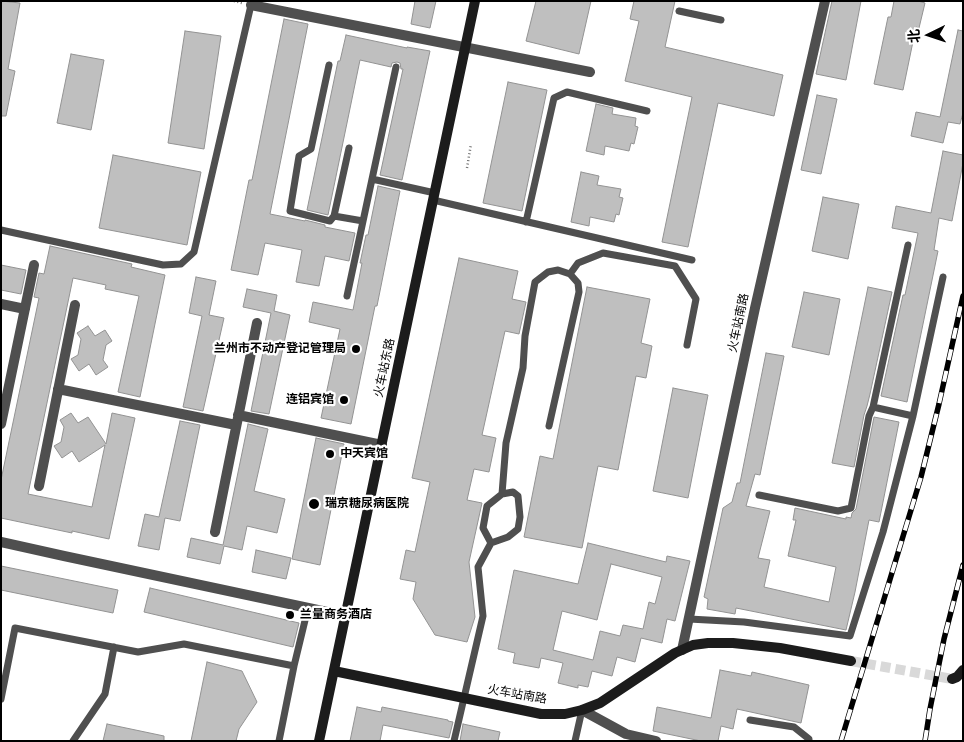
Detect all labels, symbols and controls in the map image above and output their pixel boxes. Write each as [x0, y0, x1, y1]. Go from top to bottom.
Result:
north arrow [904, 10, 954, 60]
text: 北 [906, 29, 923, 44]
street label: 火车站南路 [726, 292, 752, 354]
street label: 火车站东路 [372, 337, 398, 399]
place label: 兰州市不动产登记管理局 [214, 342, 346, 356]
marker: 兰州市不动产登记管理局 [350, 343, 362, 355]
place label: 连铝宾馆 [286, 393, 334, 407]
marker: 连铝宾馆 [338, 394, 350, 406]
place label: 中天宾馆 [340, 447, 388, 461]
marker: 中天宾馆 [324, 448, 336, 460]
marker: 瑞京糖尿病医院 [307, 497, 321, 511]
place label: 瑞京糖尿病医院 [325, 497, 409, 511]
place label: 兰量商务酒店 [300, 608, 372, 622]
marker: 兰量商务酒店 [284, 609, 296, 621]
street label: 火车站南路 [486, 683, 548, 707]

